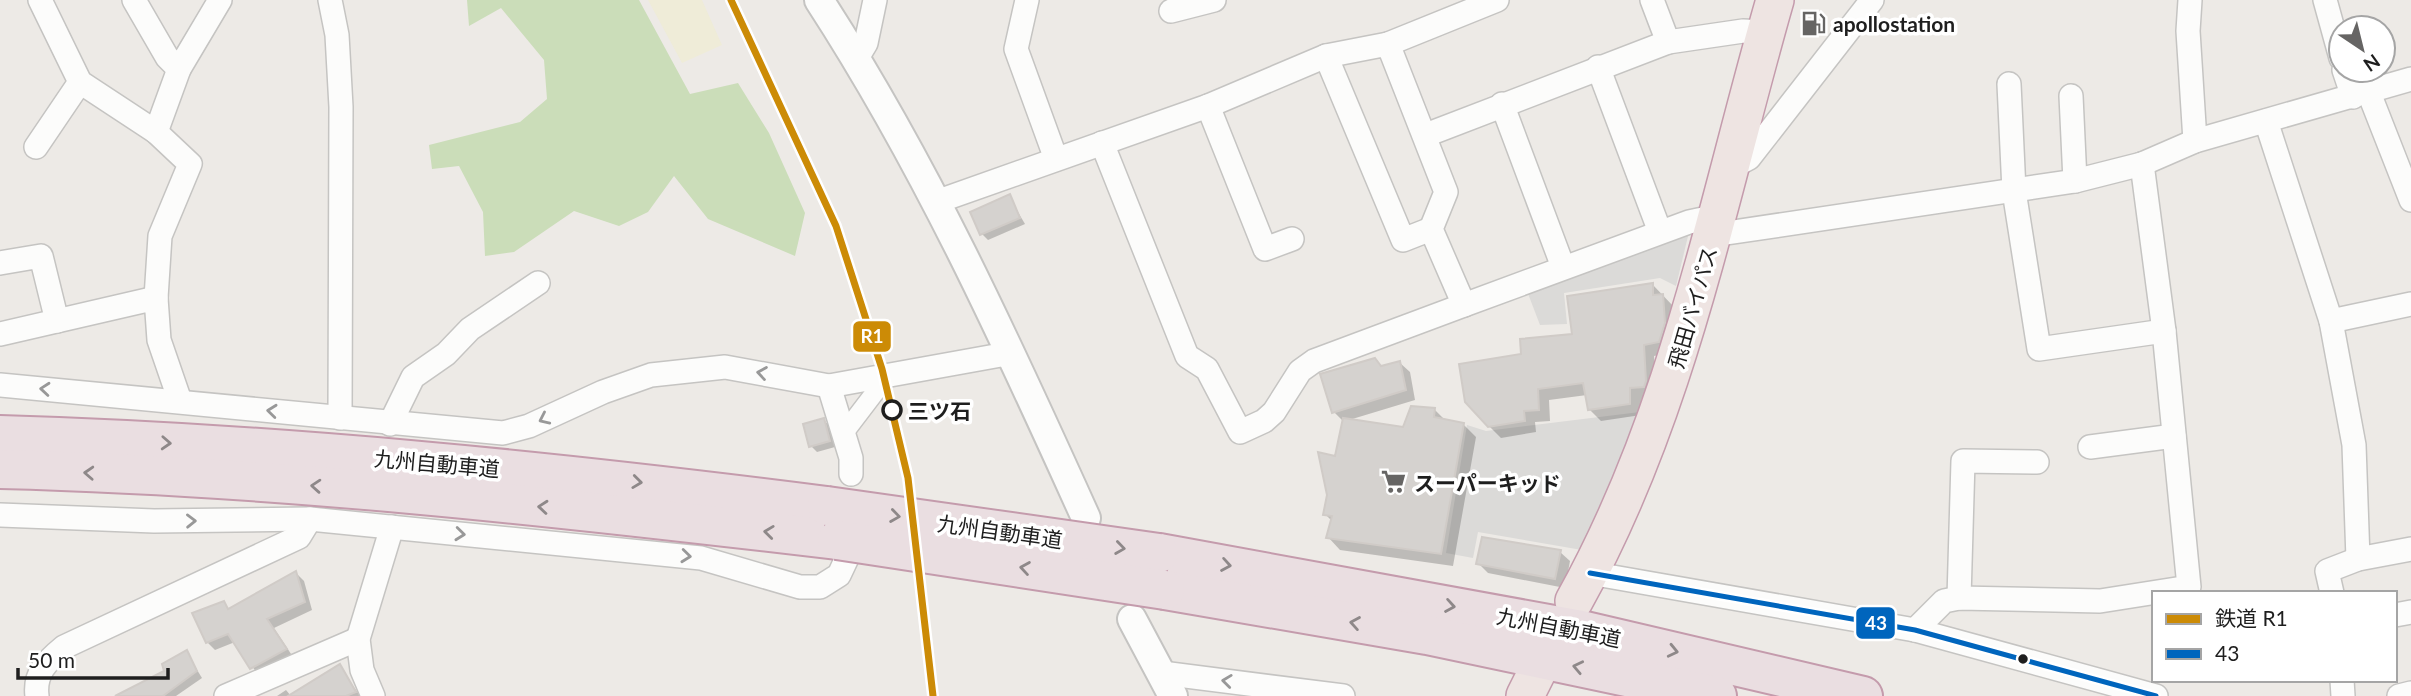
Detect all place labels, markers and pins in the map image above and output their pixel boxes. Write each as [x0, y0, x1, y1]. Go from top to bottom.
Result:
fuel station icon: apollostation [1799, 9, 1827, 37]
place label: apollostation [1833, 11, 1955, 36]
place label: 三ツ石 [908, 398, 971, 423]
marker: 三ツ石 [882, 400, 902, 420]
supermarket icon: スーパーキッド [1380, 468, 1408, 496]
place label: スーパーキッド [1414, 470, 1561, 495]
unlabelled marker [2016, 652, 2030, 666]

